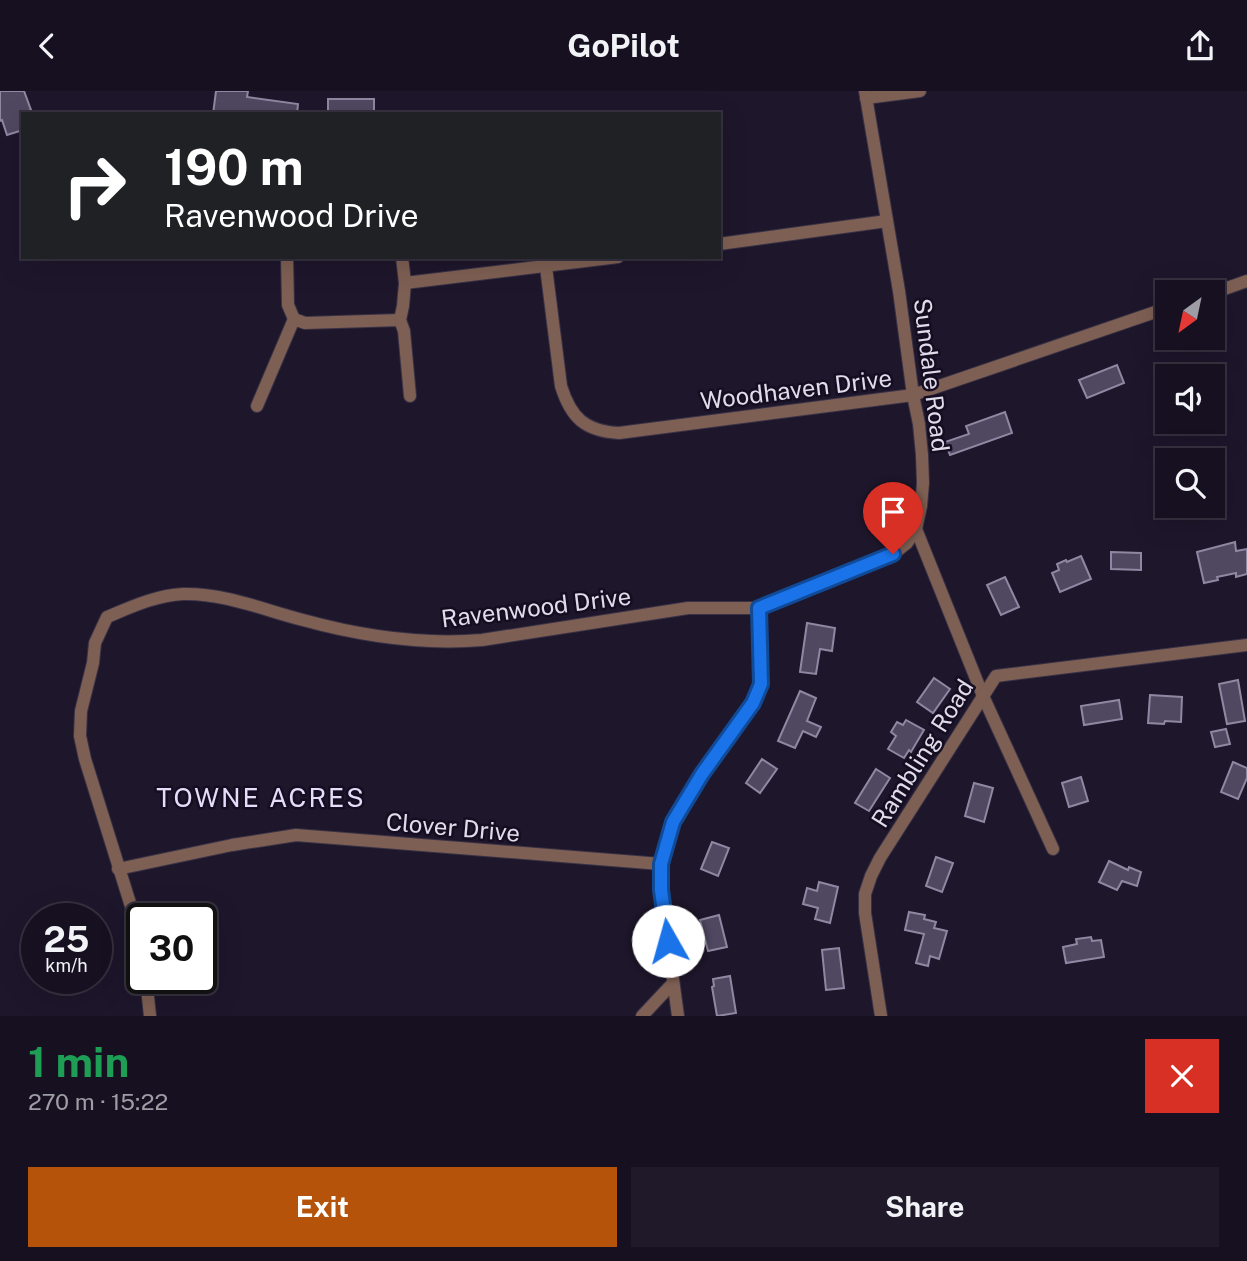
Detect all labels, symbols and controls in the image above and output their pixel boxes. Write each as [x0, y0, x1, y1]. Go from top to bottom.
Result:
icon: back [28, 27, 66, 65]
text: GoPilot [567, 27, 680, 64]
icon: share [1181, 27, 1219, 65]
text: 190 m [164, 138, 304, 196]
icon: right [49, 140, 140, 231]
text: Ravenwood Drive [164, 197, 419, 234]
north arrow [1155, 280, 1225, 350]
map controls [1155, 280, 1225, 518]
street label: Sundale Road [909, 297, 955, 453]
street label: Woodhaven Drive [699, 363, 893, 415]
button: sound [1155, 364, 1225, 434]
button: search [1155, 448, 1225, 518]
pin [863, 482, 923, 554]
icon: arrive [874, 493, 912, 531]
street label: Ravenwood Drive [440, 581, 632, 633]
street label: Rambling Road [865, 674, 979, 832]
district label: TOWNE ACRES [156, 782, 366, 813]
street label: Clover Drive [385, 807, 521, 847]
speed limit sign: 30 [126, 903, 217, 994]
position arrow [631, 904, 705, 978]
text: 25 [44, 919, 89, 960]
text: km/h [45, 955, 88, 976]
text: 1 min [28, 1037, 129, 1086]
button: close [1145, 1039, 1219, 1113]
text: 270 m · 15:22 [28, 1088, 168, 1115]
button: Exit [28, 1167, 617, 1247]
button: Share [631, 1167, 1219, 1247]

